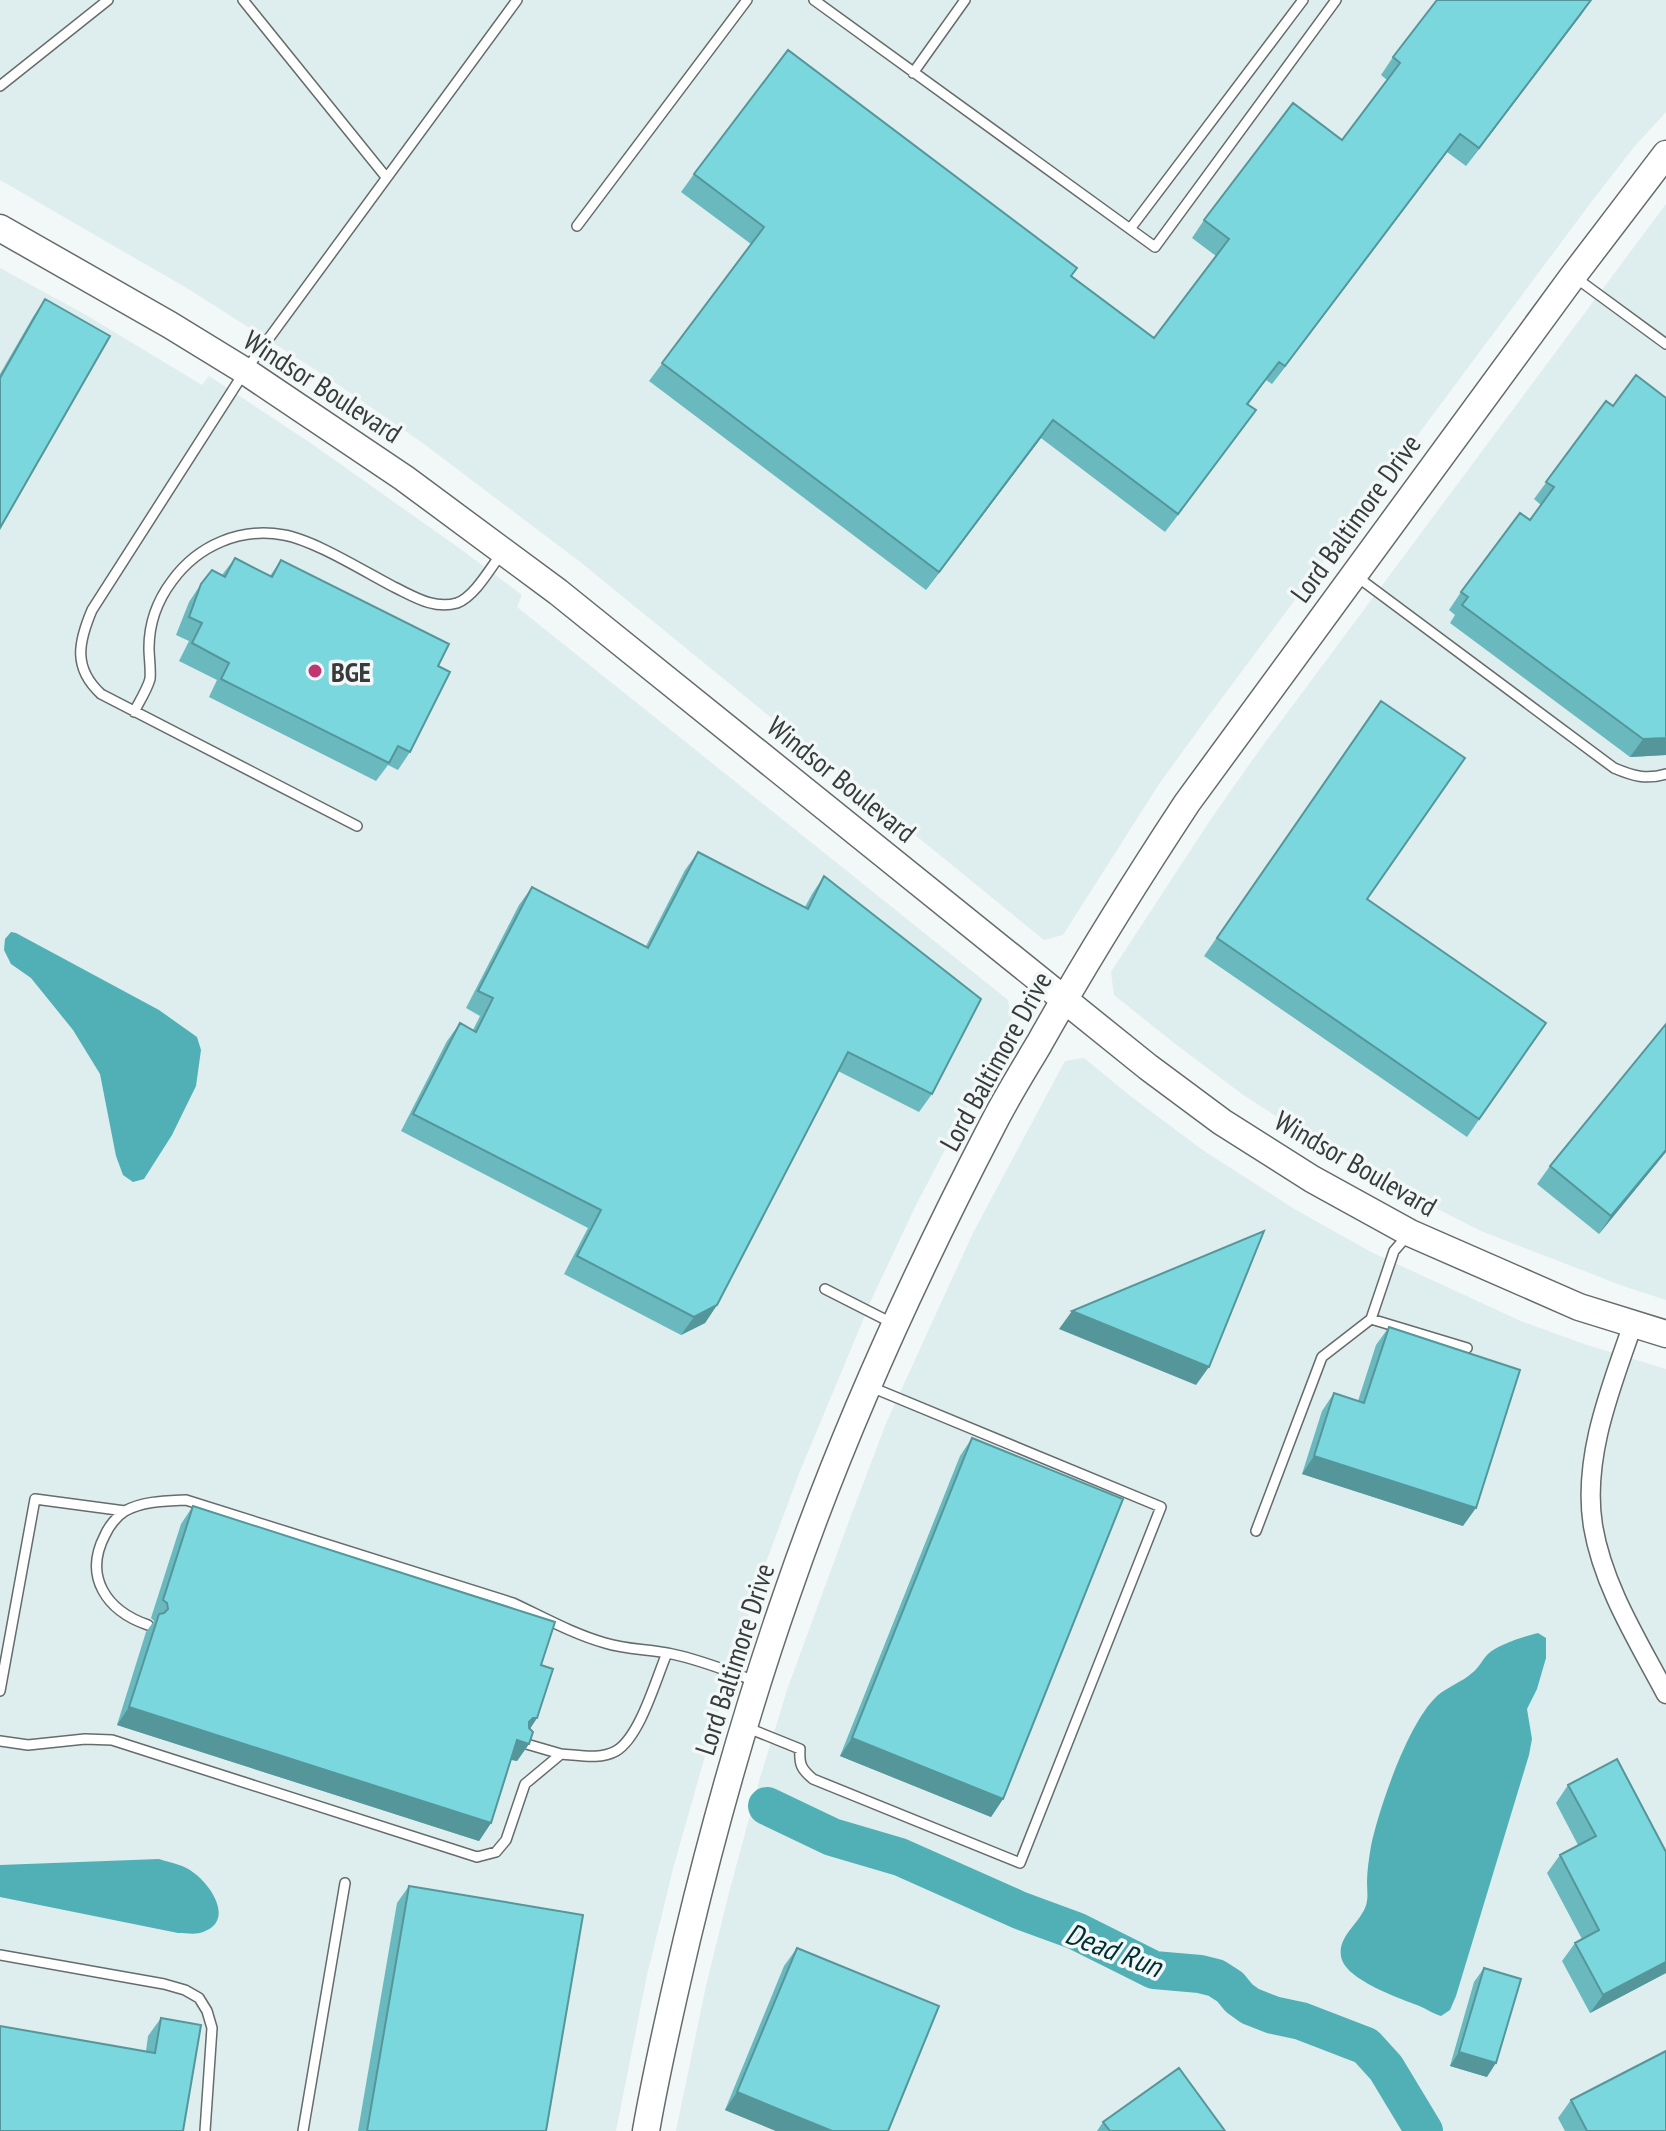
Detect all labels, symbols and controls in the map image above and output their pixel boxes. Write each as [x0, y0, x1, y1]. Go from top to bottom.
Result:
street label: Windsor Boulevard [237, 321, 409, 451]
street label: Lord Baltimore Drive [1281, 427, 1429, 609]
place label: BGE [331, 653, 371, 690]
marker: BGE [306, 662, 324, 680]
street label: Windsor Boulevard [760, 708, 924, 850]
street label: Lord Baltimore Drive [931, 965, 1059, 1157]
street label: Windsor Boulevard [1268, 1102, 1444, 1224]
street label: Lord Baltimore Drive [686, 1559, 782, 1759]
water label: Dead Run [1060, 1913, 1169, 1986]

